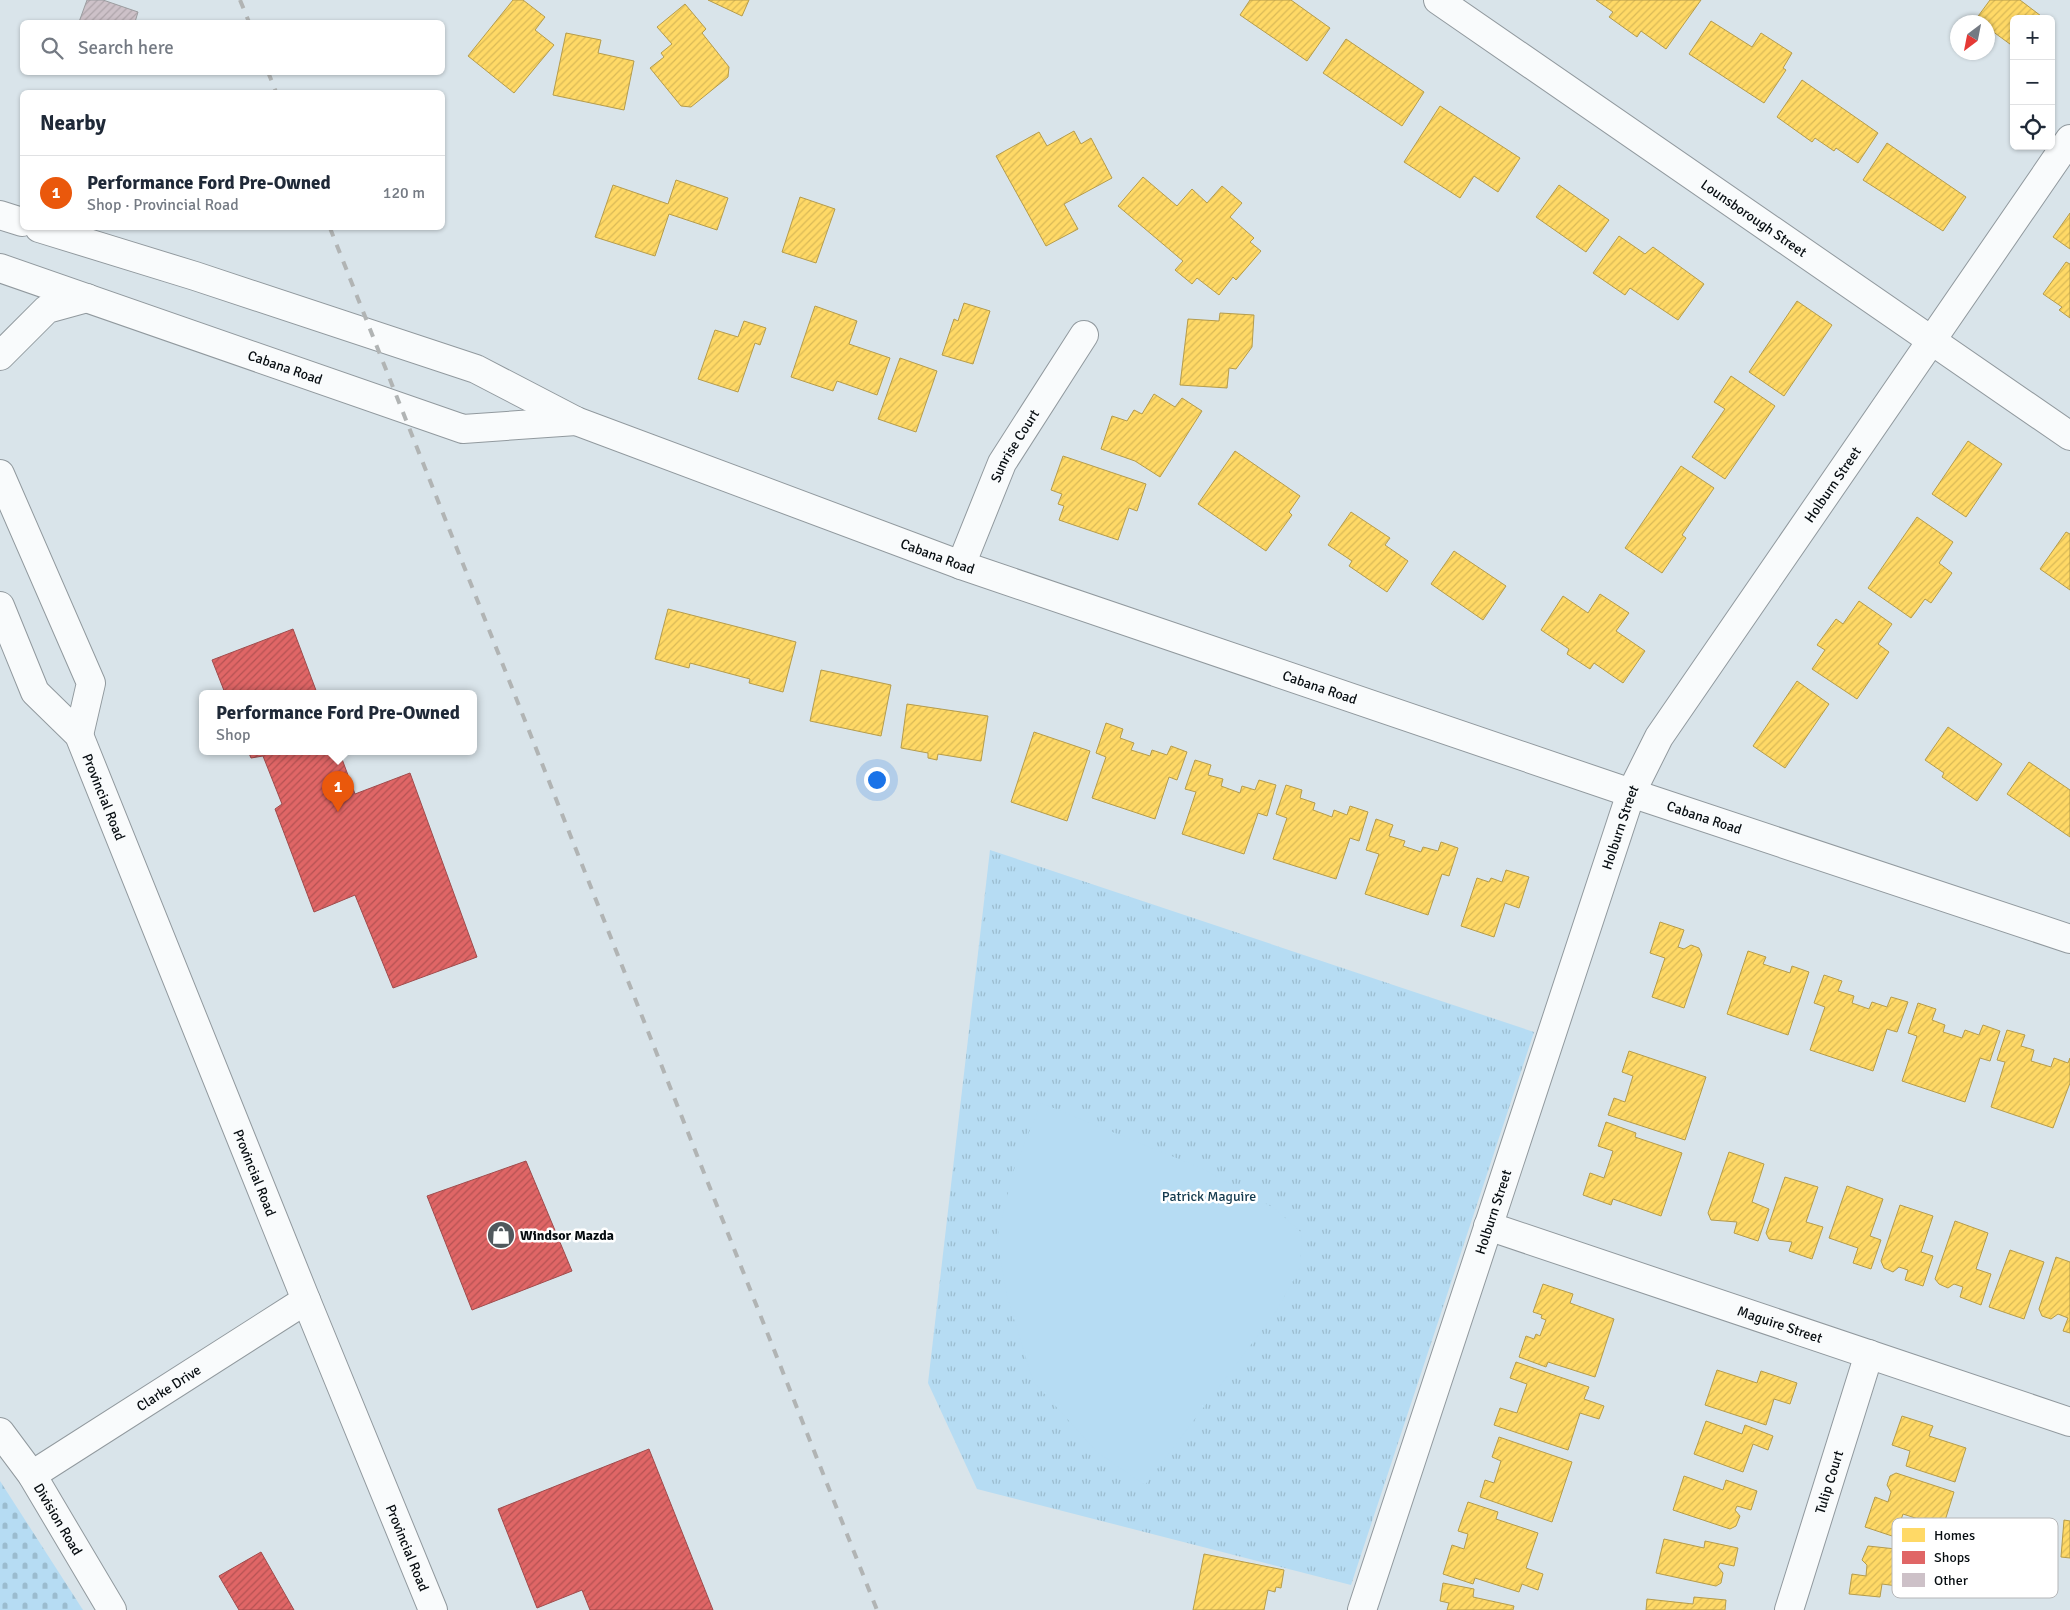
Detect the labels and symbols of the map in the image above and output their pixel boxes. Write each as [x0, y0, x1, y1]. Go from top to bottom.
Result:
north arrow [1950, 15, 1995, 60]
street label: Lounsborough Street [1698, 176, 1810, 261]
street label: Cabana Road [246, 347, 325, 388]
street label: Sunrise Court [987, 406, 1043, 485]
street label: Holburn Street [1801, 444, 1865, 526]
street label: Cabana Road [898, 535, 977, 578]
street label: Cabana Road [1280, 667, 1359, 708]
street label: Provincial Road [78, 751, 128, 843]
your location [864, 767, 890, 793]
pin: 1 [322, 771, 354, 812]
street label: Holburn Street [1598, 782, 1643, 872]
street label: Cabana Road [1665, 798, 1744, 838]
street label: Provincial Road [229, 1127, 279, 1219]
street label: Holburn Street [1472, 1167, 1515, 1257]
park label: Patrick Maguire [1162, 1188, 1256, 1205]
shop icon: Windsor Mazda [486, 1220, 516, 1250]
place label: Windsor Mazda [520, 1227, 614, 1244]
street label: Maguire Street [1735, 1303, 1825, 1347]
street label: Clarke Drive [133, 1361, 204, 1415]
street label: Tulip Court [1812, 1448, 1847, 1516]
street label: Division Road [30, 1480, 86, 1559]
street label: Provincial Road [382, 1502, 432, 1594]
legend [1892, 1518, 2058, 1598]
text: Homes [1934, 1527, 1975, 1544]
text: Shops [1934, 1549, 1970, 1566]
text: Other [1934, 1572, 1969, 1589]

